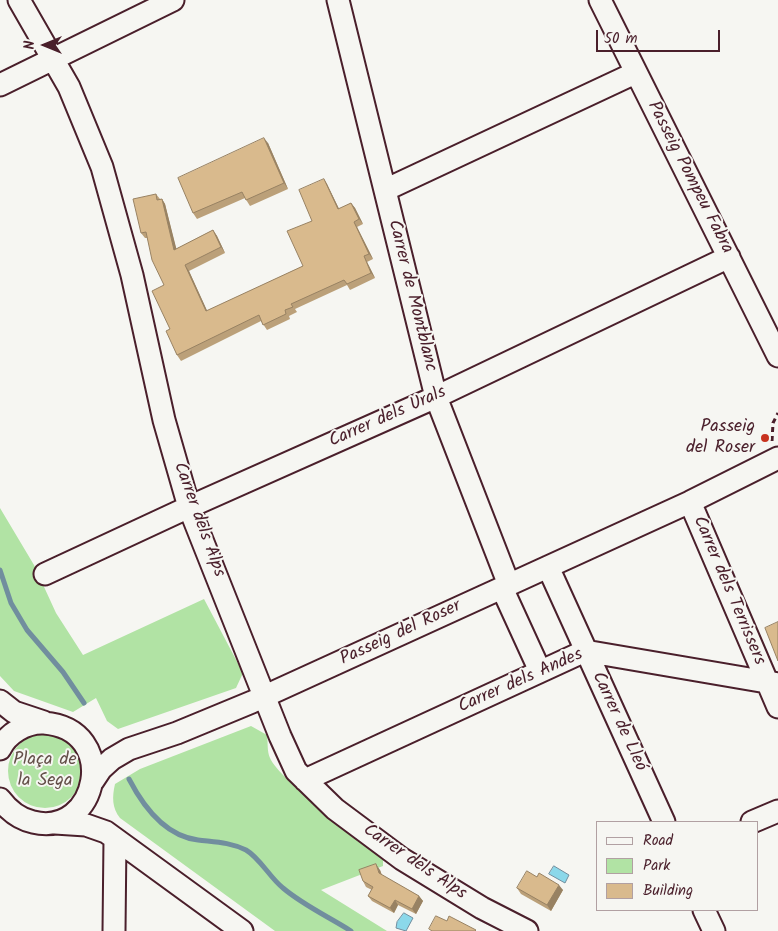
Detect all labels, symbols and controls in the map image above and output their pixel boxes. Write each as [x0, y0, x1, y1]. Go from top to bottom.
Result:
north arrow [20, 20, 70, 70]
scale bar [598, 20, 722, 52]
text: 50 m [604, 27, 638, 51]
text: N [19, 41, 41, 49]
street label: Passeig Pompeu Fabra [641, 98, 737, 258]
street label: Carrer de Montblanc [382, 218, 440, 374]
street label: Carrer dels Urals [326, 383, 450, 453]
place label: Passeig del Roser [686, 417, 755, 459]
marker: Passeig del Roser [759, 432, 771, 444]
street label: Carrer dels Alps [167, 460, 229, 580]
street label: Carrer dels Terrissers [687, 513, 769, 669]
street label: Passeig del Roser [337, 597, 465, 671]
street label: Carrer dels Andes [455, 645, 587, 719]
street label: Carrer de Lleó [586, 669, 650, 775]
park label: Plaça de la Sega [13, 750, 77, 792]
street label: Carrer dels Alps [358, 820, 470, 906]
legend [596, 821, 758, 911]
text: Road [643, 829, 673, 853]
text: Park [643, 854, 670, 878]
text: Building [643, 879, 693, 903]

